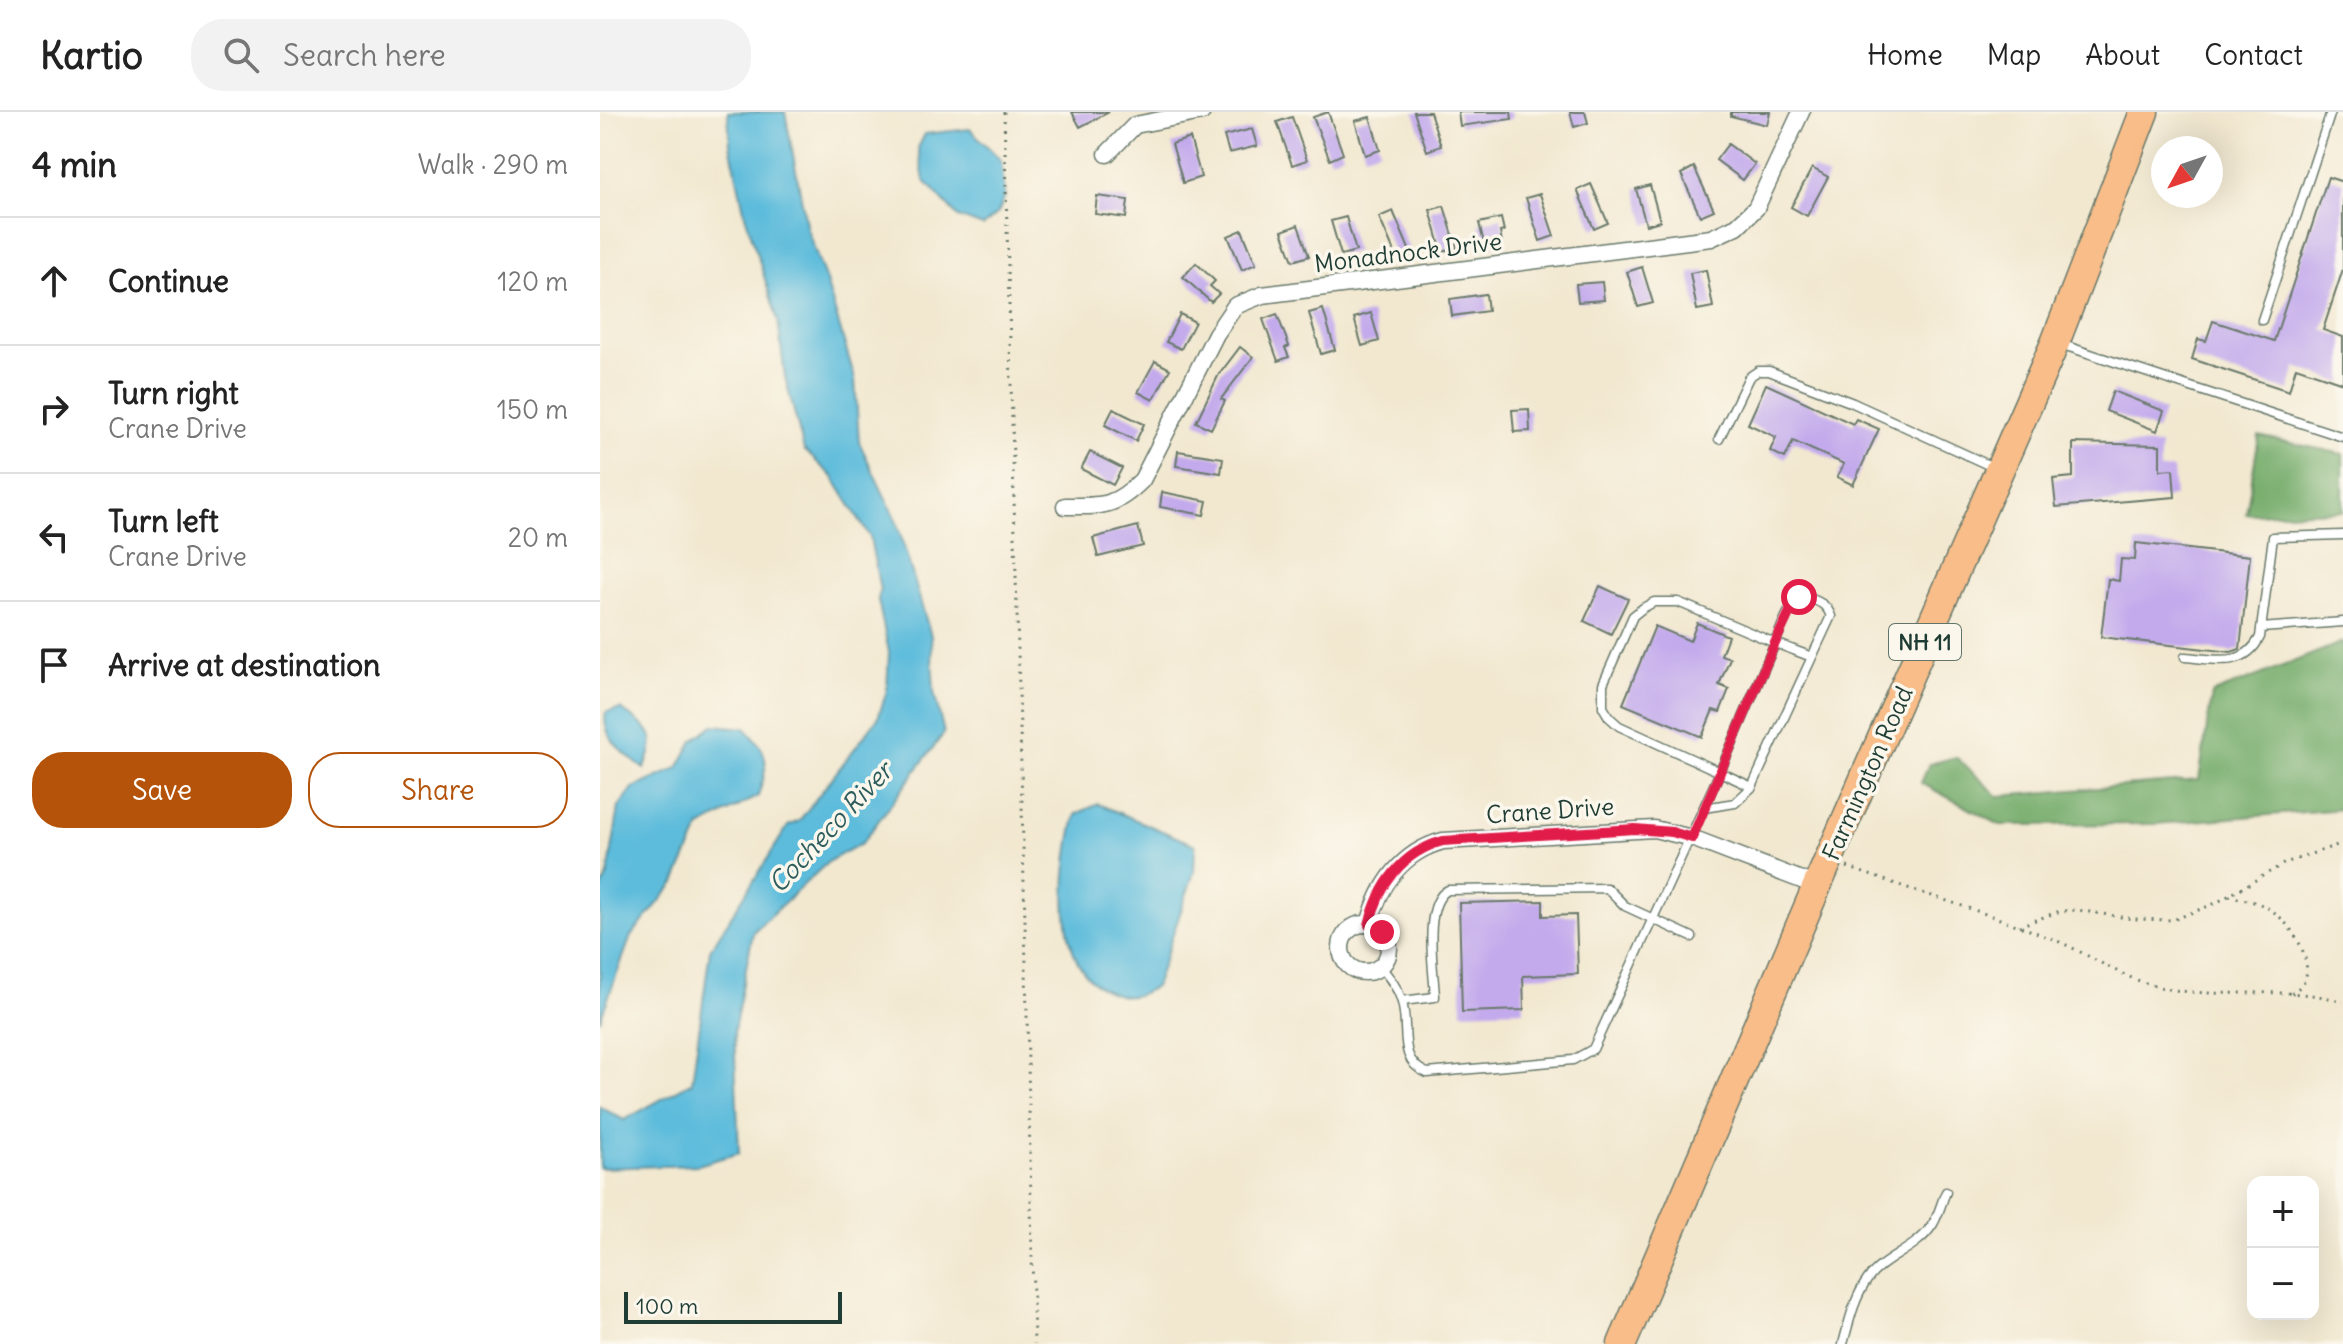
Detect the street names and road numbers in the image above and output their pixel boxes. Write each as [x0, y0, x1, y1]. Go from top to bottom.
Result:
street label: Monadnock Drive [1313, 226, 1503, 278]
road number: NH 11 [1889, 624, 1961, 660]
street label: Farmington Road [1815, 681, 1919, 865]
street label: Crane Drive [1485, 791, 1615, 829]

